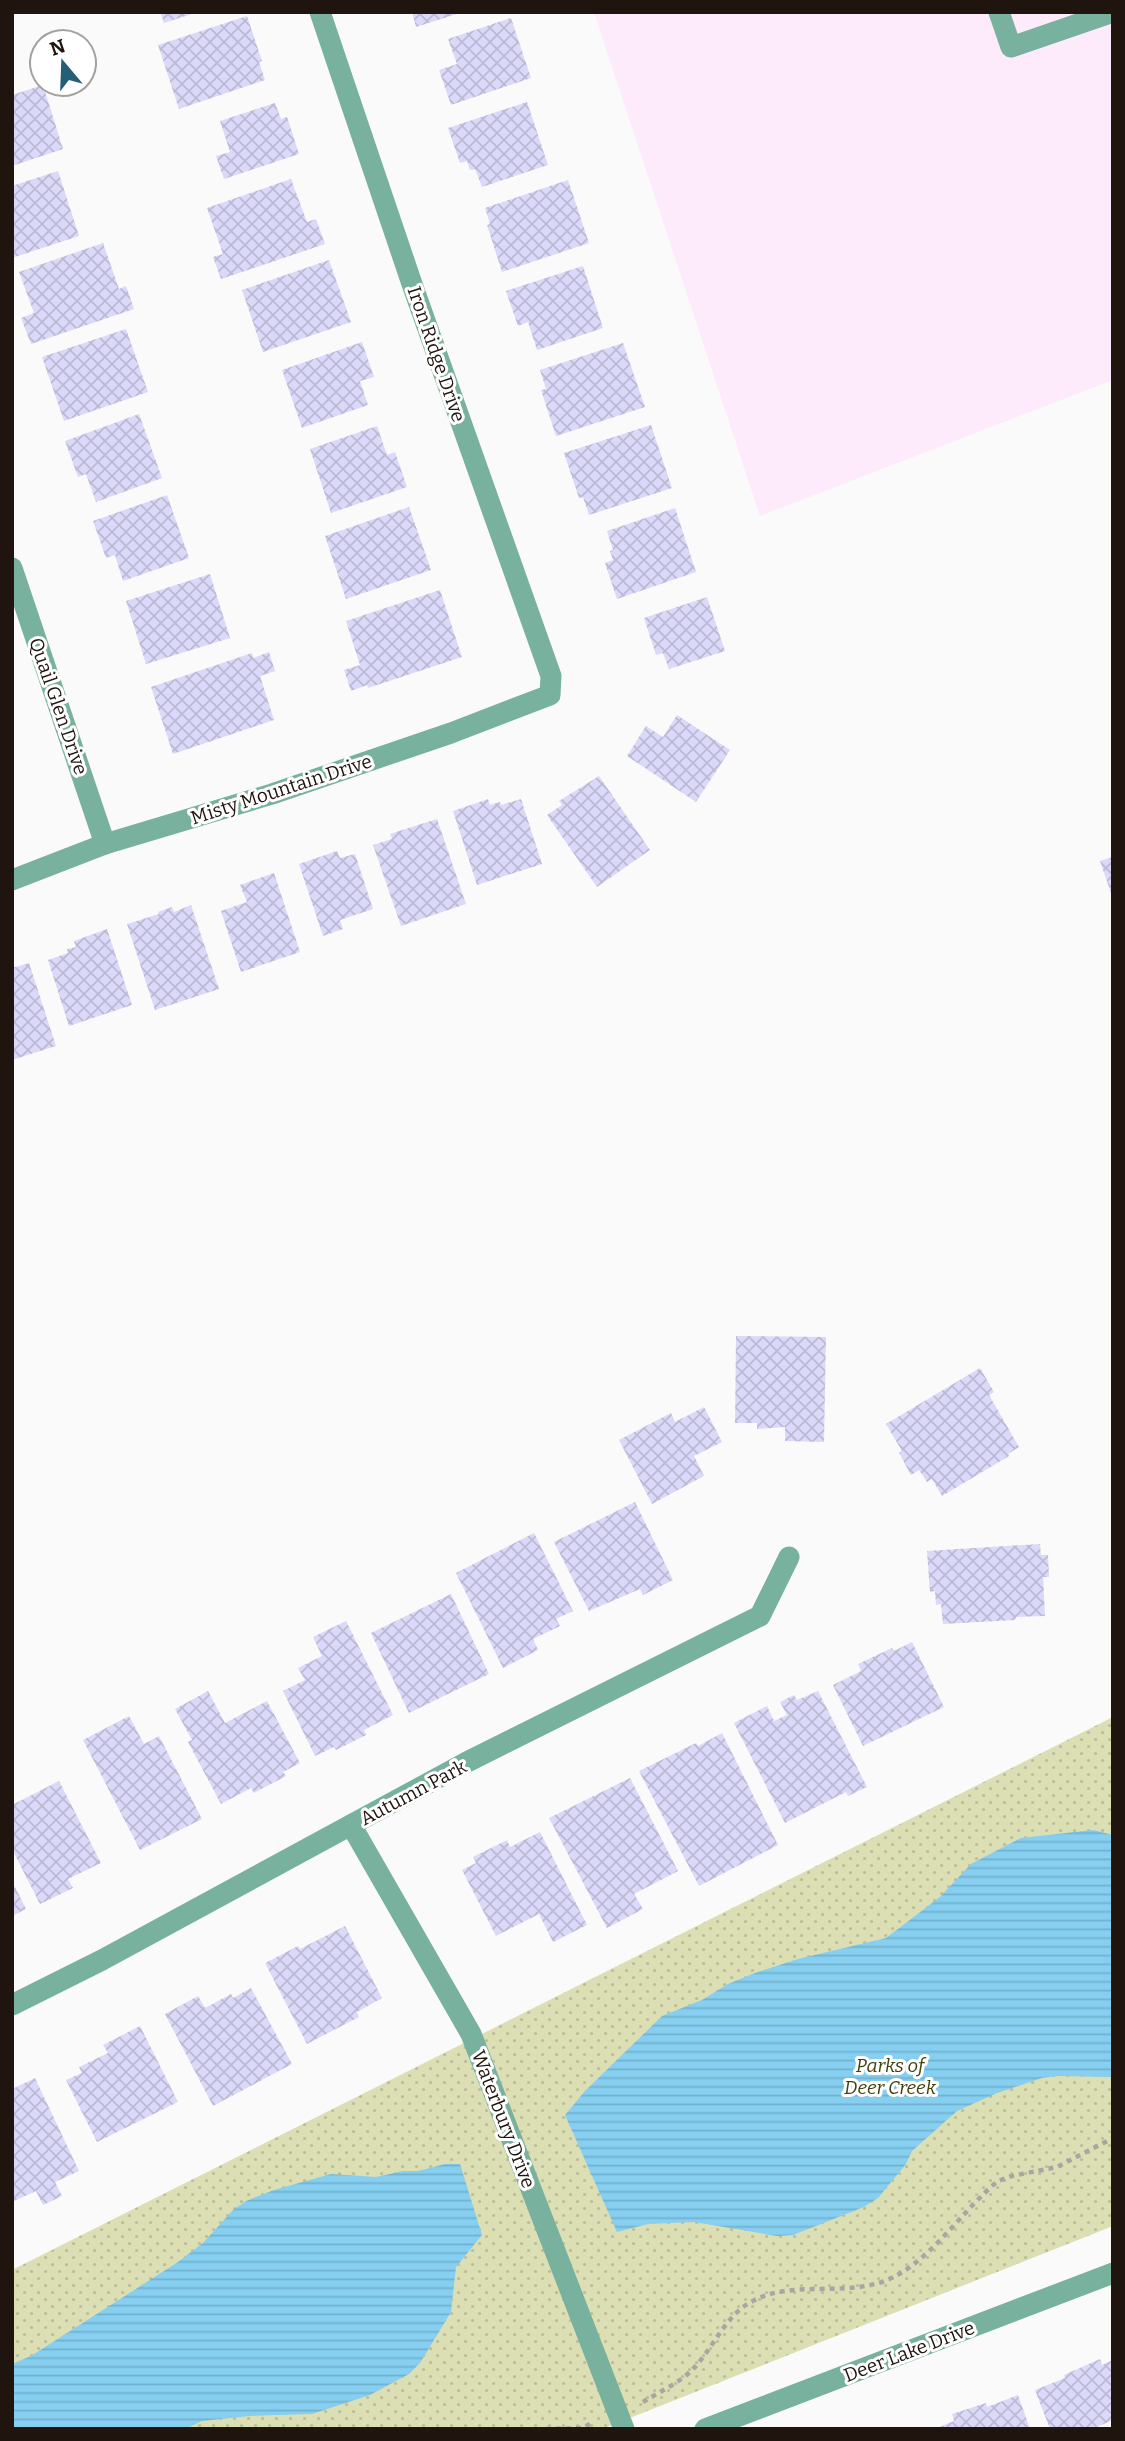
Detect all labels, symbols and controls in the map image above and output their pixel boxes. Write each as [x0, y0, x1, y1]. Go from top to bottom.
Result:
north arrow [28, 28, 98, 98]
text: N [47, 34, 69, 61]
street label: Iron Ridge Drive [403, 283, 471, 425]
street label: Quail Glen Drive [24, 635, 93, 778]
street label: Misty Mountain Drive [188, 749, 375, 830]
street label: Autumn Park [356, 1755, 471, 1830]
street label: Waterbury Drive [467, 2047, 540, 2191]
park label: Parks of Deer Creek [844, 2054, 937, 2099]
street label: Deer Lake Drive [841, 2316, 978, 2387]

